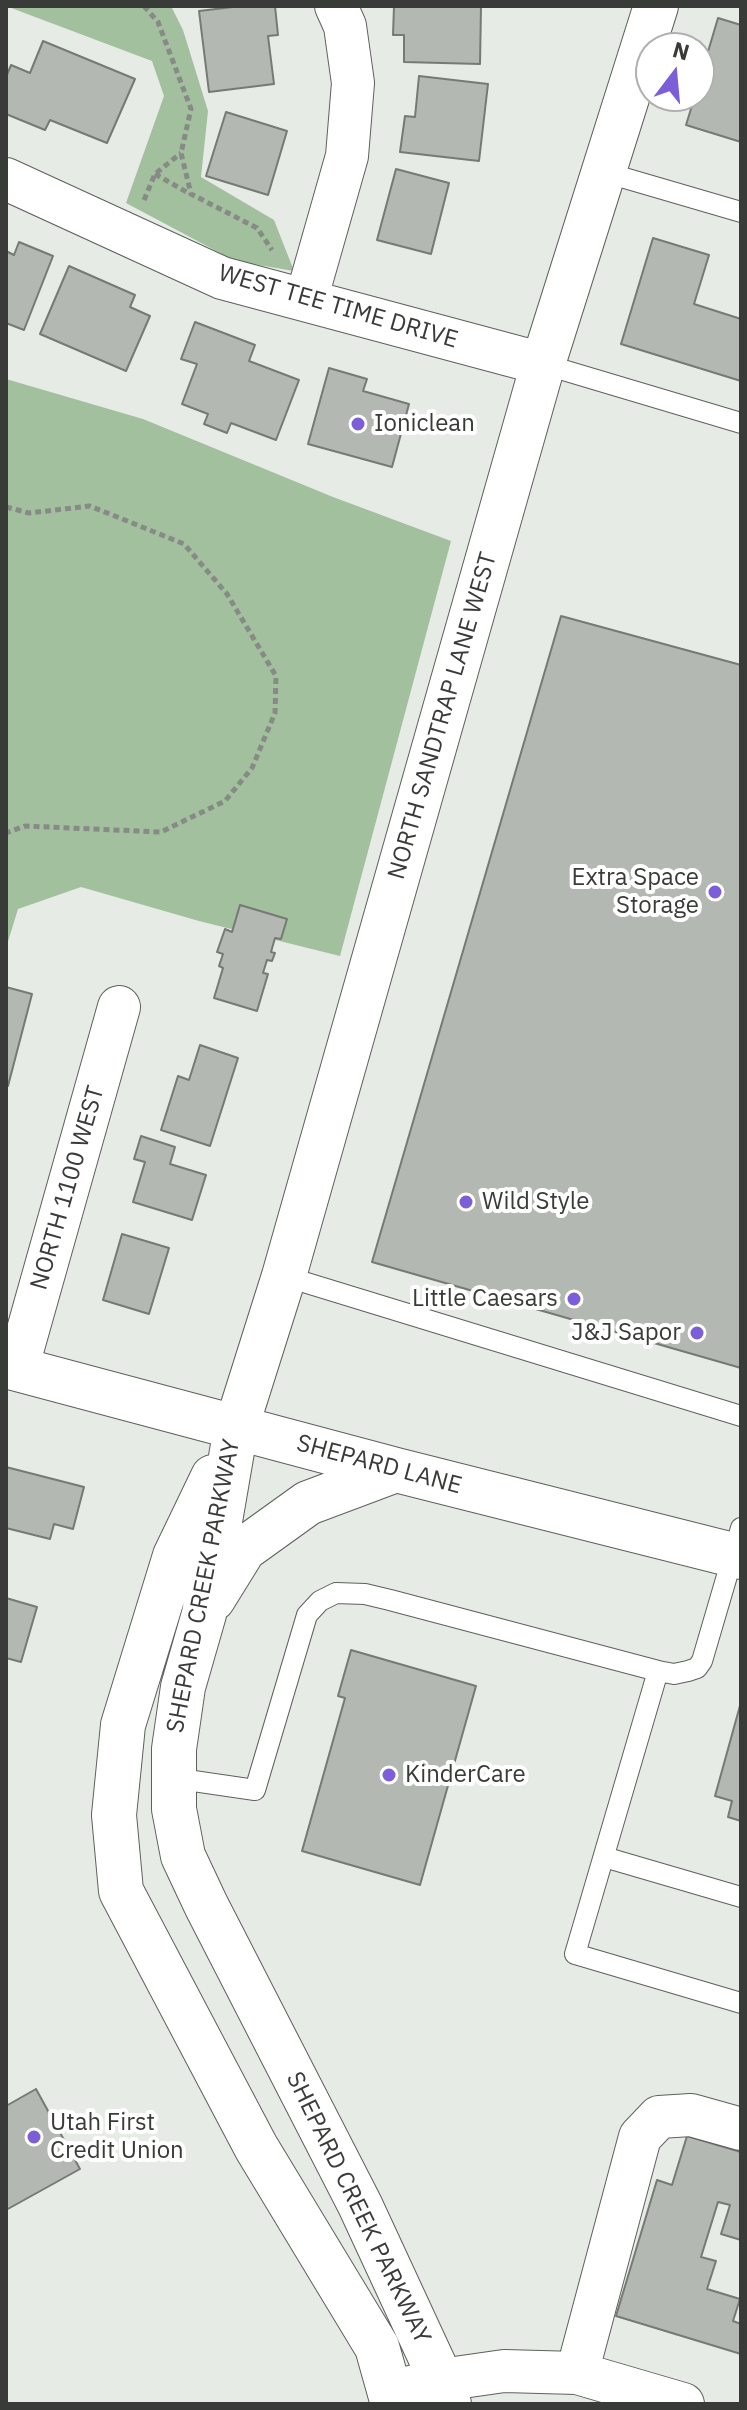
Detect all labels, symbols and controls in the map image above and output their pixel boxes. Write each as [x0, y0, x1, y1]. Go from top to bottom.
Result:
north arrow [635, 32, 715, 112]
text: N [670, 34, 693, 67]
street label: WEST TEE TIME DRIVE [215, 259, 461, 355]
place label: Ioniclean [374, 410, 475, 438]
marker: Ioniclean [349, 415, 367, 433]
street label: NORTH SANDTRAP LANE WEST [382, 549, 504, 883]
place label: Extra Space Storage [571, 864, 699, 920]
marker: Extra Space Storage [706, 883, 724, 901]
street label: NORTH 1100 WEST [25, 1083, 111, 1293]
place label: Wild Style [482, 1188, 590, 1216]
marker: Wild Style [457, 1193, 475, 1211]
place label: Little Caesars [412, 1285, 558, 1313]
marker: Little Caesars [565, 1290, 583, 1308]
place label: J&J Sapor [571, 1319, 681, 1347]
marker: J&J Sapor [688, 1324, 706, 1342]
street label: SHEPARD LANE [293, 1429, 465, 1501]
street label: SHEPARD CREEK PARKWAY [161, 1437, 247, 1735]
place label: KinderCare [405, 1761, 526, 1789]
marker: KinderCare [380, 1766, 398, 1784]
street label: SHEPARD CREEK PARKWAY [280, 2067, 436, 2349]
place label: Utah First Credit Union [50, 2109, 184, 2165]
marker: Utah First Credit Union [25, 2128, 43, 2146]

